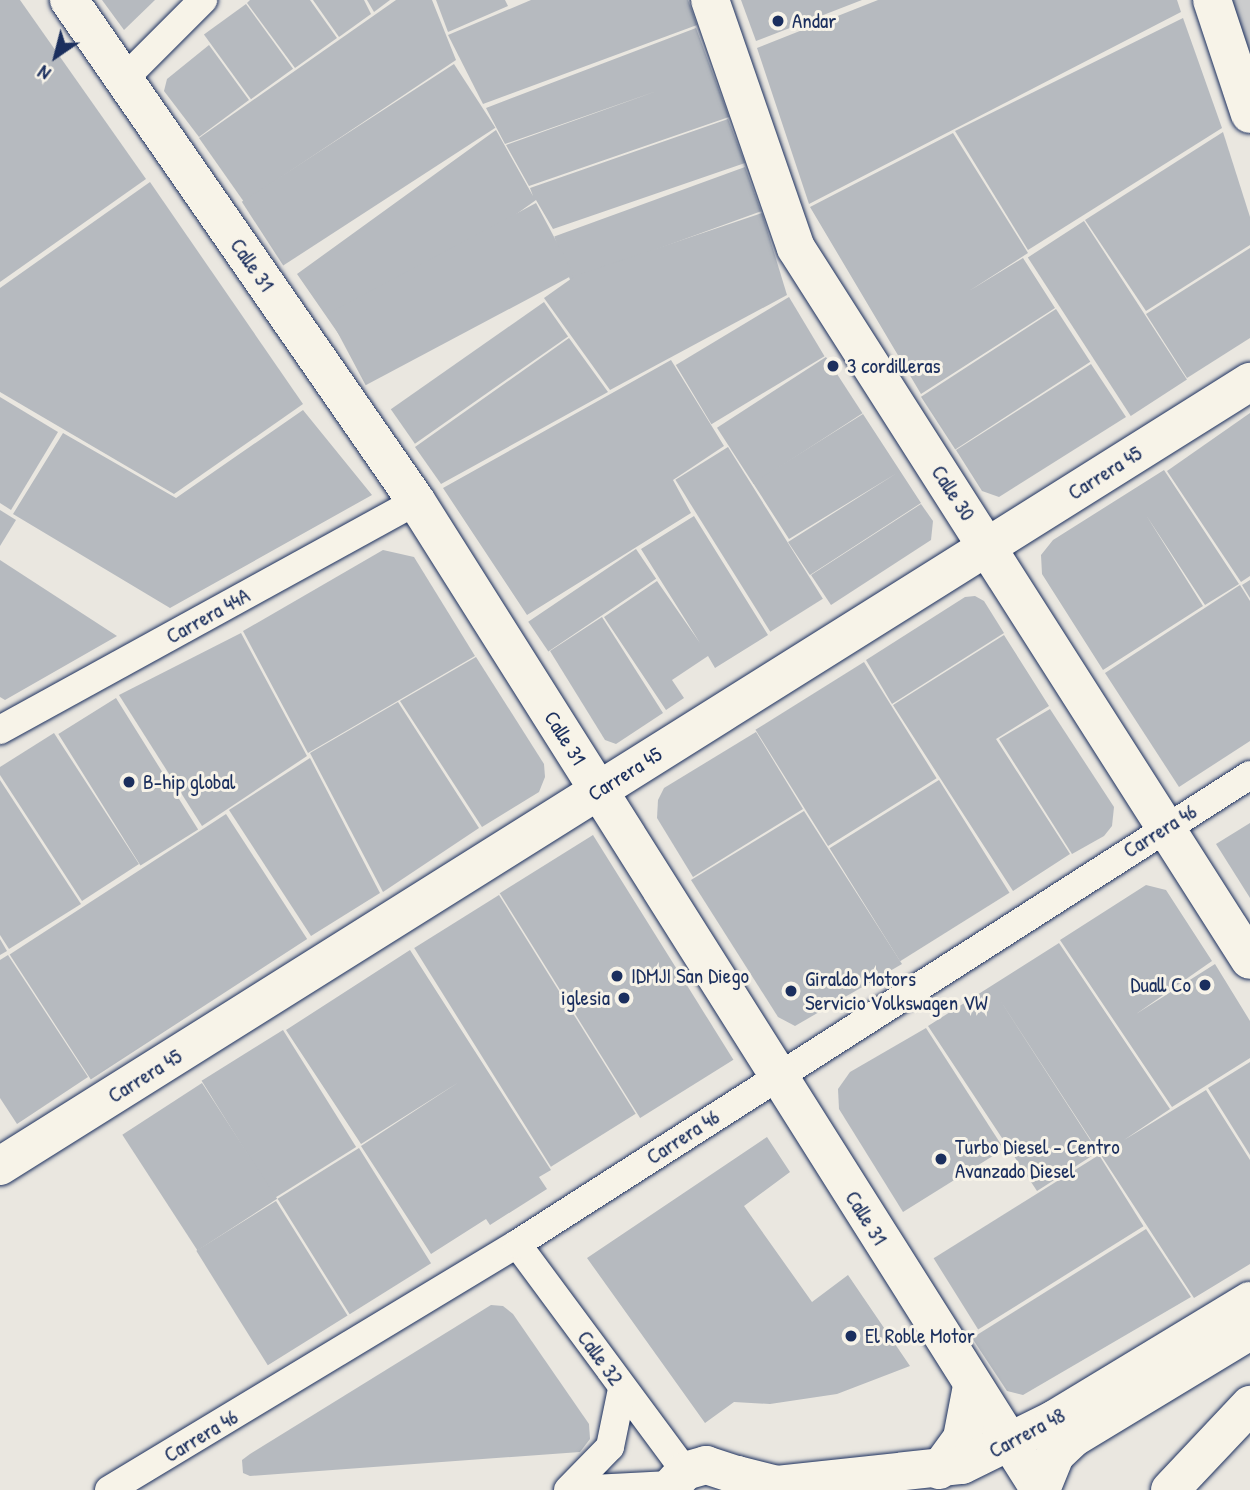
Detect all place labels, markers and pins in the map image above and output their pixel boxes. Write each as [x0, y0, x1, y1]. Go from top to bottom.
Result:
place label: Andar [792, 8, 836, 34]
marker: Andar [770, 13, 786, 29]
place label: 3 cordilleras [847, 353, 941, 379]
marker: 3 cordilleras [825, 358, 841, 374]
place label: B-hip global [143, 769, 235, 795]
marker: B-hip global [121, 774, 137, 790]
place label: IDMJI San Diego [631, 963, 749, 989]
place label: Giraldo Motors Servicio Volkswagen VW [805, 966, 988, 1016]
marker: IDMJI San Diego [609, 968, 625, 984]
place label: Duall Co [1131, 972, 1191, 998]
marker: Duall Co [1197, 977, 1213, 993]
marker: Giraldo Motors Servicio Volkswagen VW [783, 983, 799, 999]
place label: iglesia [561, 985, 610, 1011]
marker: iglesia [616, 990, 632, 1006]
place label: Turbo Diesel - Centro Avanzado Diesel [955, 1134, 1120, 1184]
marker: Turbo Diesel - Centro Avanzado Diesel [933, 1151, 949, 1167]
place label: El Roble Motor [865, 1323, 975, 1349]
marker: El Roble Motor [843, 1328, 859, 1344]

